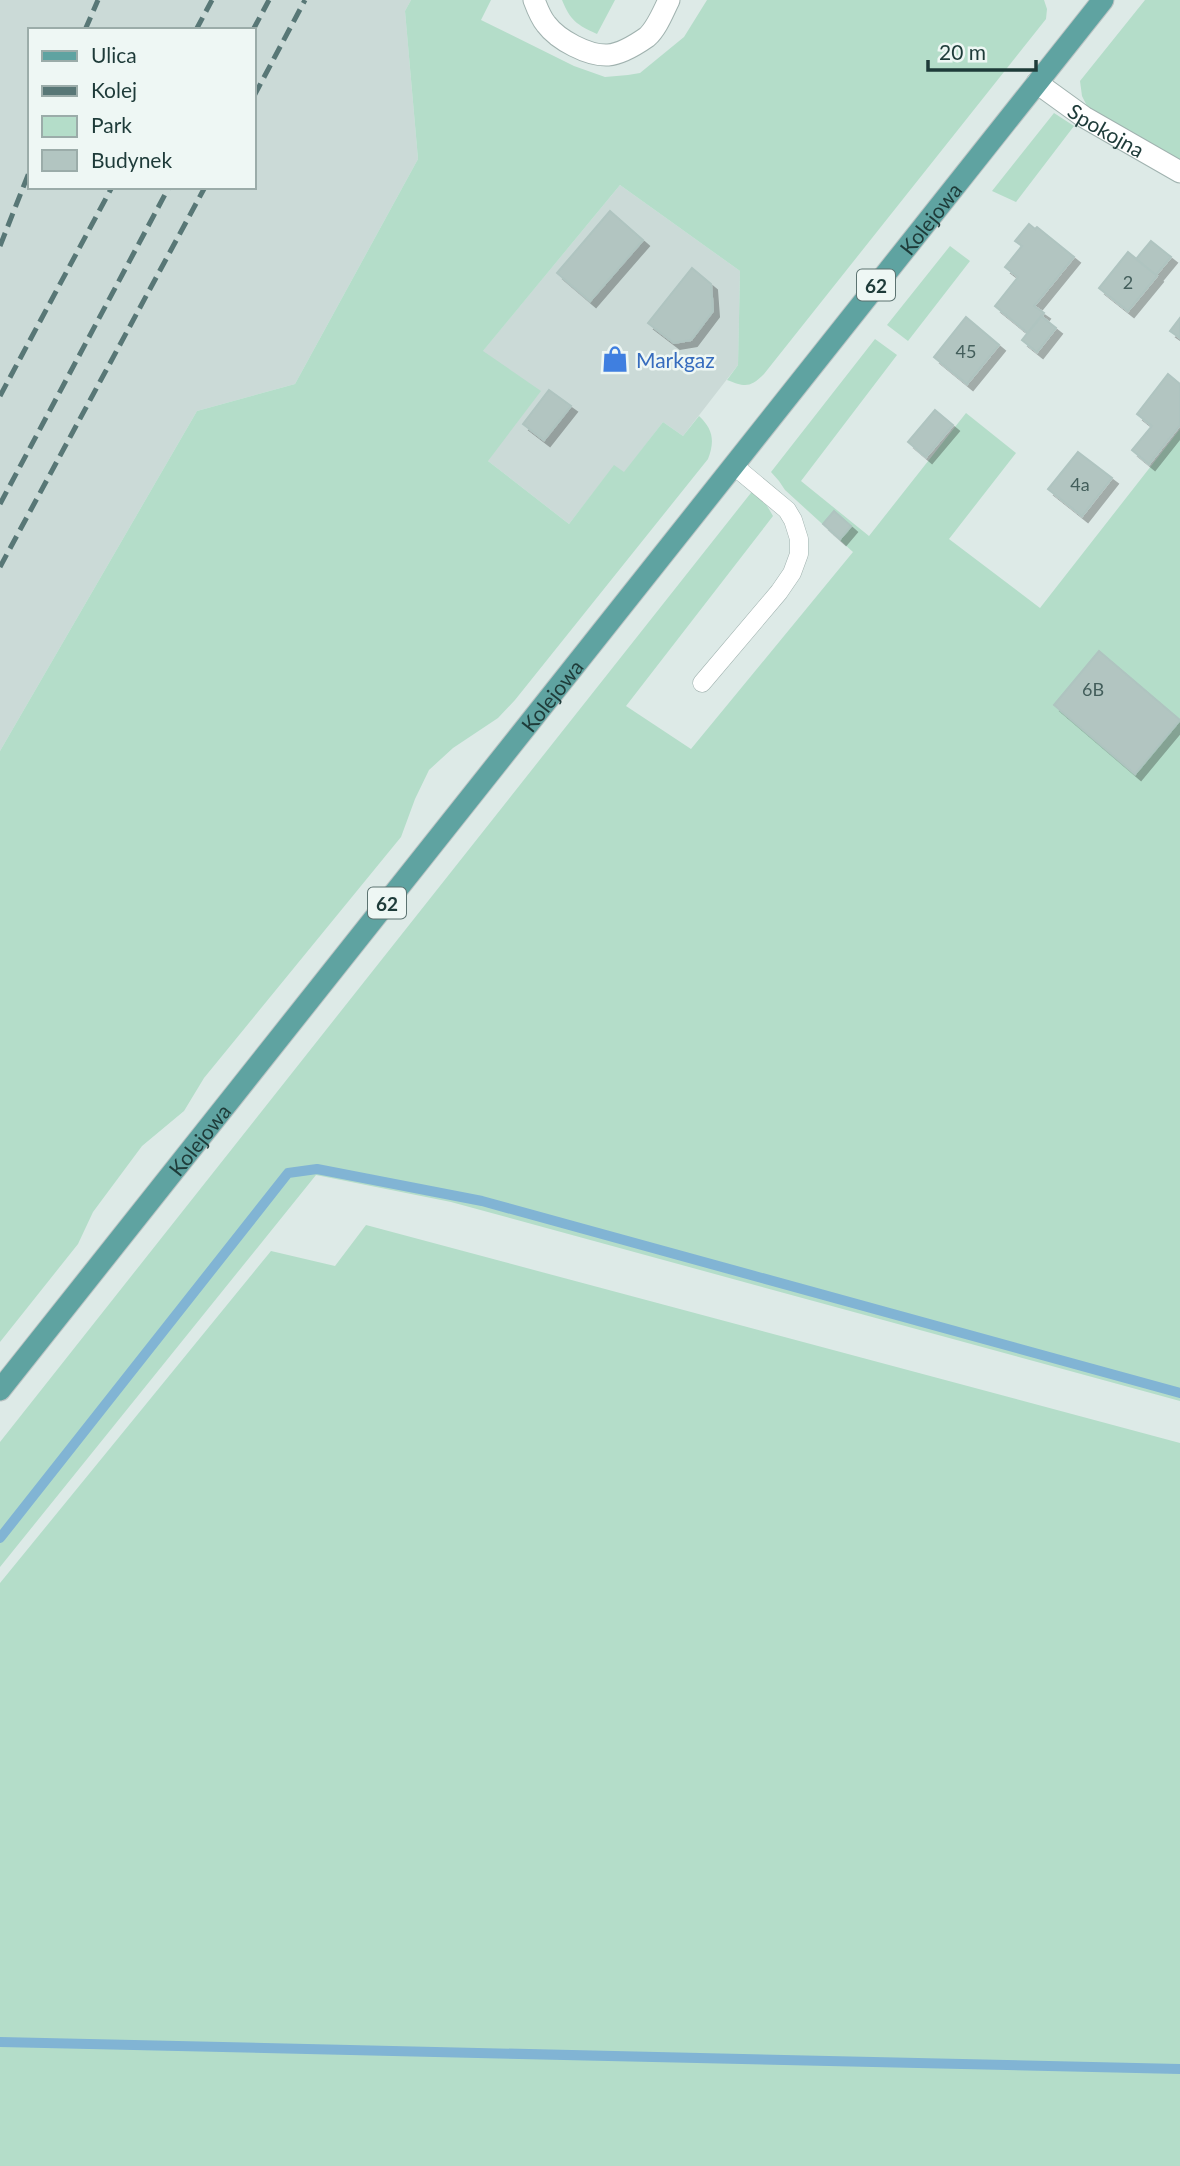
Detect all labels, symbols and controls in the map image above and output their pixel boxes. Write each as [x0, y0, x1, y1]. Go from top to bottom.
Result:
legend [28, 28, 256, 189]
scale bar [928, 28, 1036, 72]
text: 20 m [939, 39, 986, 64]
text: Ulica [91, 42, 137, 67]
text: Kolej [91, 77, 137, 102]
street label: Spokojna [1064, 97, 1149, 162]
text: Park [91, 112, 132, 137]
text: Budynek [91, 147, 172, 172]
street label: Kolejowa [894, 177, 966, 259]
road number: 62 [857, 270, 895, 300]
house number: 2 [1123, 271, 1133, 293]
house number: 45 [956, 340, 976, 362]
shop icon: Markgaz [600, 344, 630, 374]
place label: Markgaz [636, 347, 715, 372]
house number: 4a [1070, 473, 1090, 495]
street label: Kolejowa [515, 654, 587, 736]
house number: 6B [1082, 678, 1104, 700]
road number: 62 [368, 888, 406, 918]
street label: Kolejowa [163, 1098, 235, 1180]

